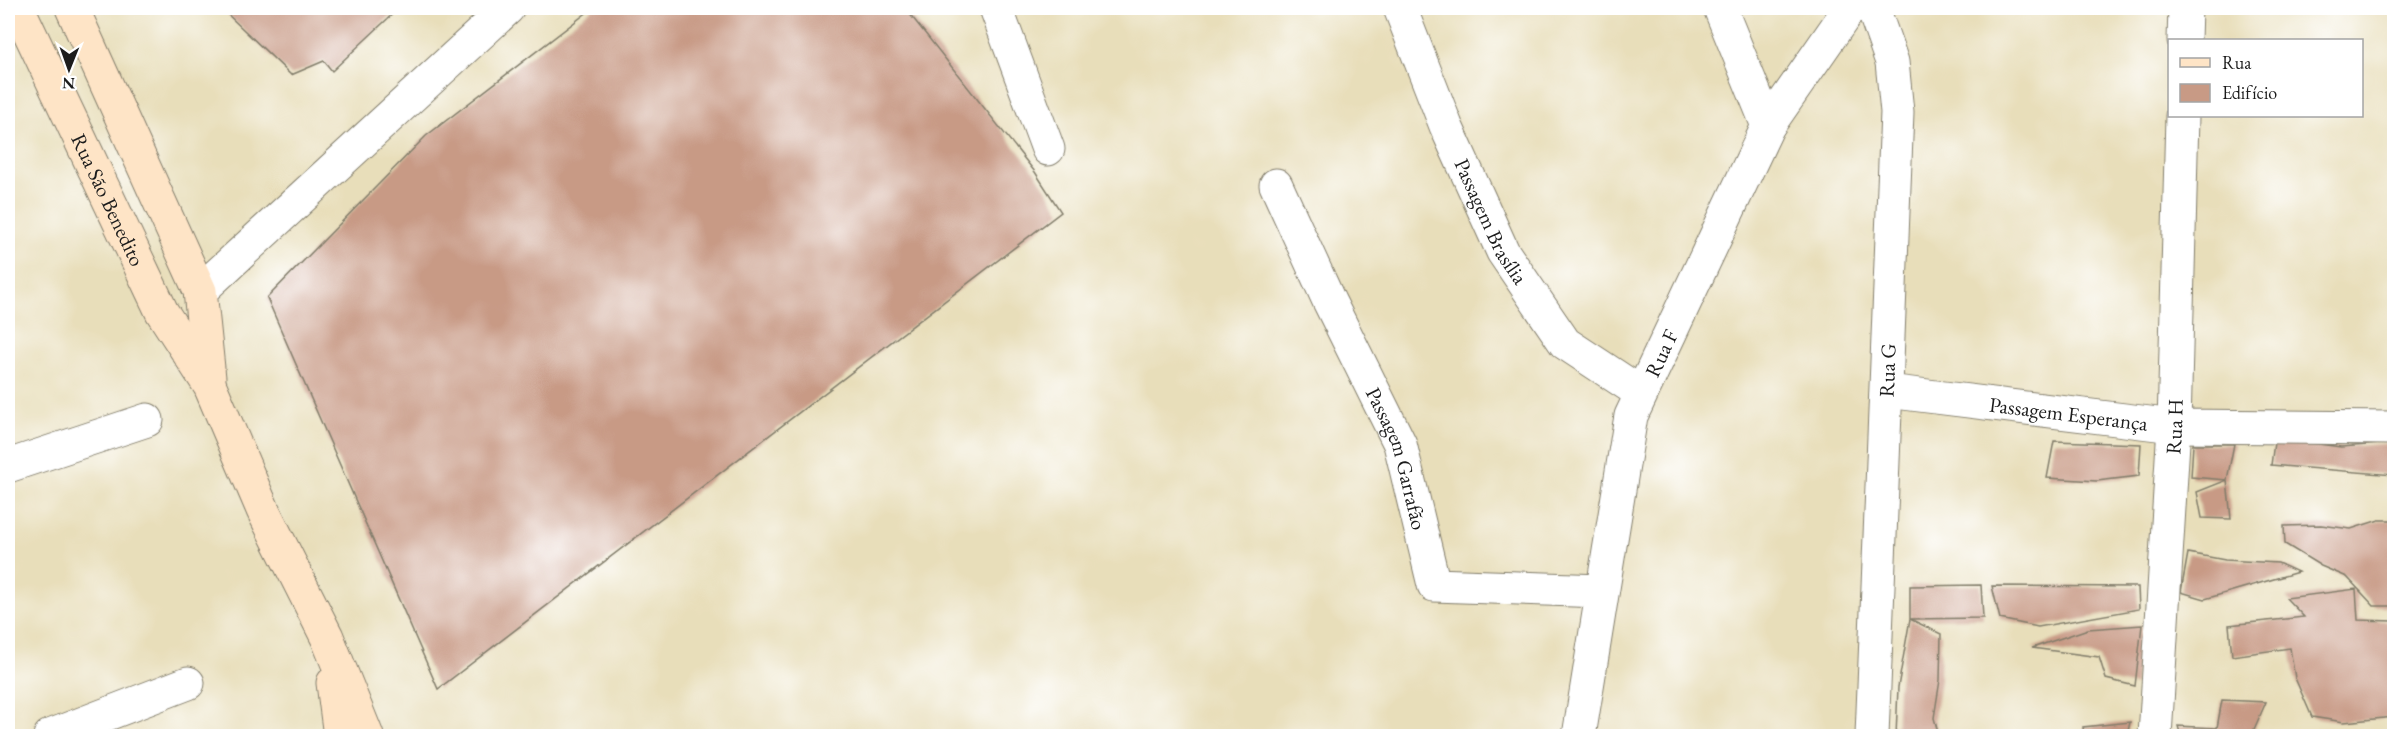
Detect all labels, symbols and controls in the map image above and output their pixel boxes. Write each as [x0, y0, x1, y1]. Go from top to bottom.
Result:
north arrow [39, 39, 99, 99]
legend [2168, 39, 2363, 117]
text: Rua [2222, 51, 2252, 74]
text: N [62, 73, 75, 94]
text: Edifício [2222, 81, 2277, 104]
street label: Rua São Benedito [66, 129, 152, 270]
street label: Passagem Brasília [1449, 154, 1535, 290]
street label: Rua F [1638, 325, 1684, 381]
street label: Rua G [1872, 343, 1901, 398]
street label: Passagem Garrafão [1360, 382, 1434, 532]
street label: Passagem Esperança [1988, 390, 2150, 436]
street label: Rua H [2159, 398, 2188, 455]

